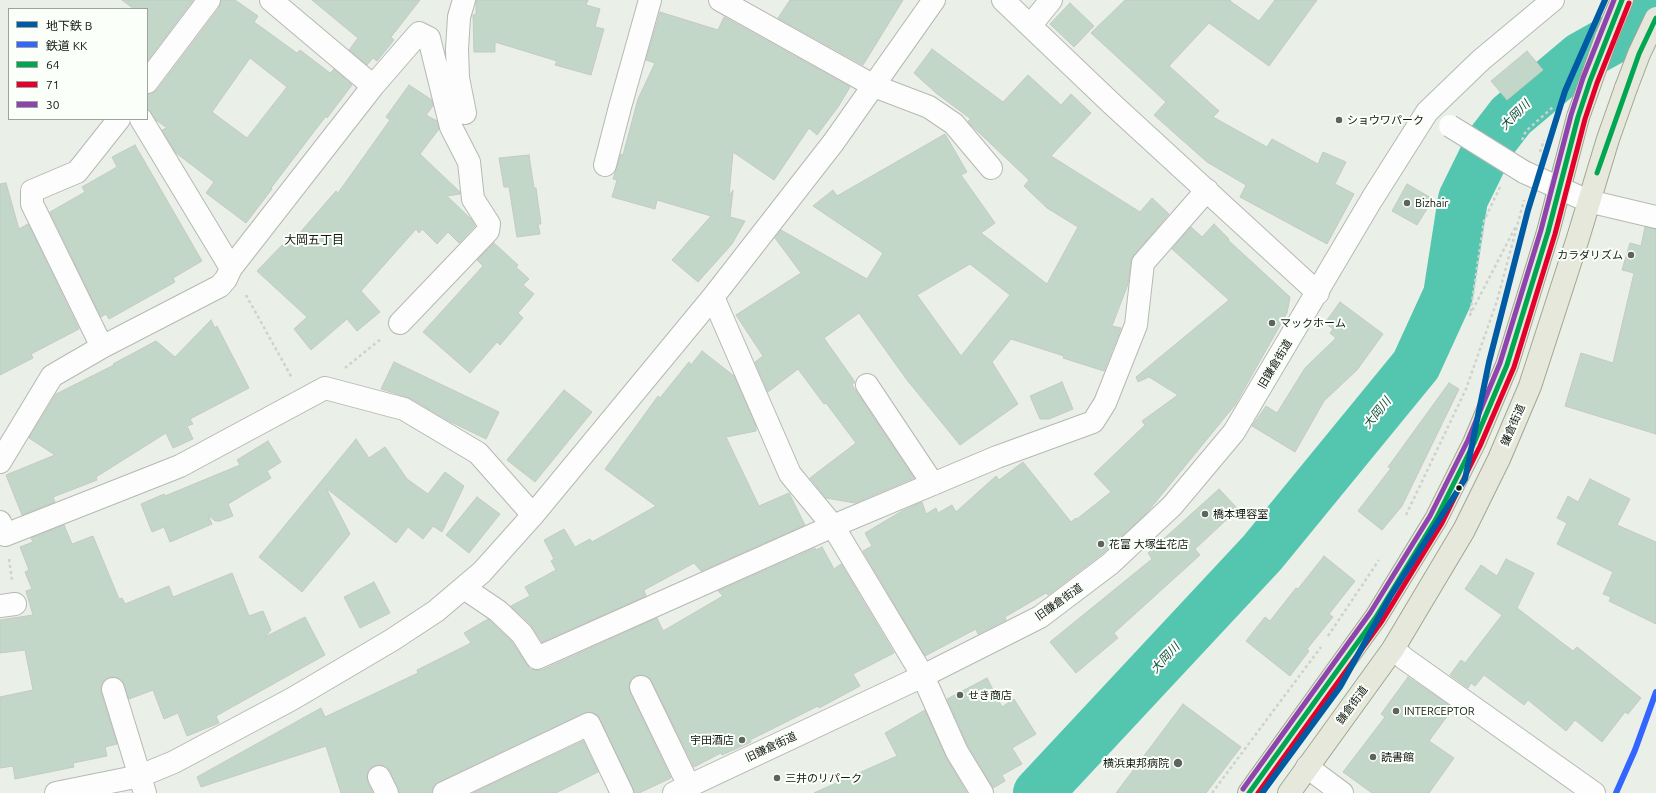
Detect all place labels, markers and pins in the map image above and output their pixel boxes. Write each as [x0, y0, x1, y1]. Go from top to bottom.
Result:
place label: ショウワパーク [1347, 113, 1424, 127]
marker: ショウワパーク [1334, 115, 1344, 125]
place label: Bizhair [1415, 196, 1448, 210]
marker: Bizhair [1402, 198, 1412, 208]
place label: カラダリズム [1557, 248, 1623, 262]
marker: カラダリズム [1626, 250, 1636, 260]
place label: マックホーム [1280, 316, 1346, 330]
marker: マックホーム [1267, 318, 1277, 328]
unlabelled marker [1454, 483, 1464, 493]
place label: 橋本理容室 [1213, 507, 1268, 521]
marker: 橋本理容室 [1200, 509, 1210, 519]
place label: 花富 大塚生花店 [1109, 537, 1189, 551]
marker: 花富 大塚生花店 [1096, 539, 1106, 549]
place label: せき商店 [968, 688, 1012, 702]
marker: せき商店 [955, 690, 965, 700]
place label: INTERCEPTOR [1404, 704, 1475, 718]
marker: INTERCEPTOR [1391, 706, 1401, 716]
place label: 宇田酒店 [690, 733, 734, 747]
marker: 宇田酒店 [737, 735, 747, 745]
place label: 読書館 [1381, 750, 1414, 764]
marker: 読書館 [1368, 752, 1378, 762]
place label: 横浜東邦病院 [1103, 756, 1169, 770]
marker: 横浜東邦病院 [1172, 757, 1184, 769]
place label: 三井のリパーク [785, 771, 862, 785]
marker: 三井のリパーク [772, 773, 782, 783]

